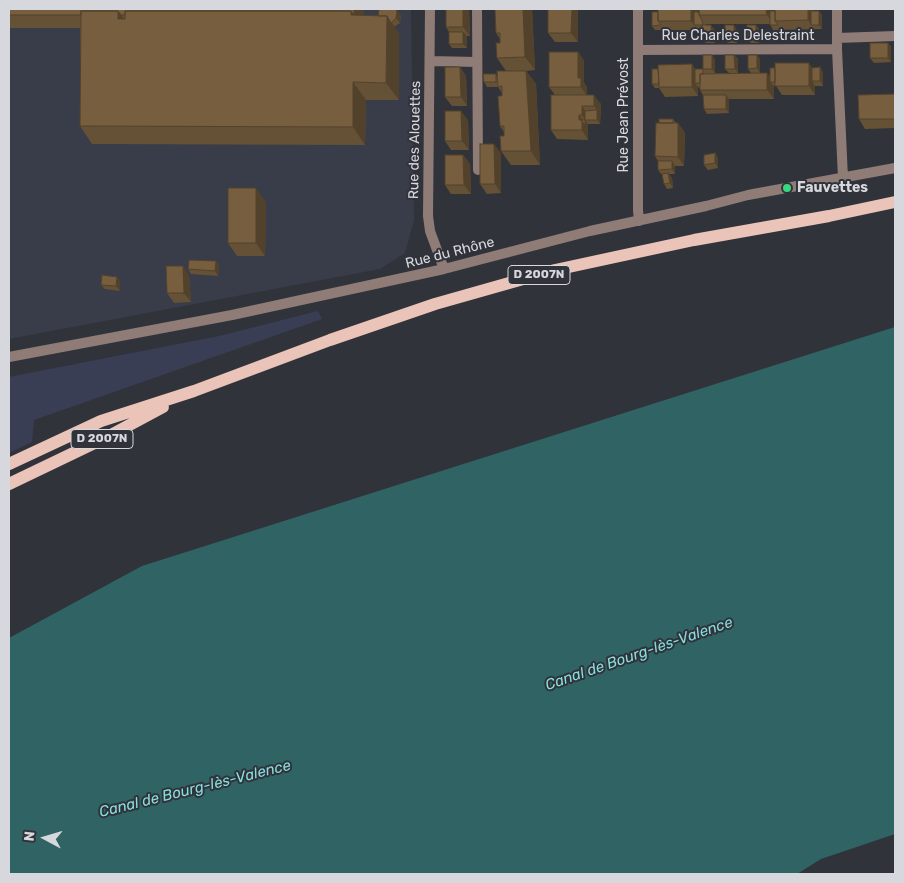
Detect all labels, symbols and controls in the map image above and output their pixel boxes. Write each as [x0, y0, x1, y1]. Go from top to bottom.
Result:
street label: Rue Charles Delestraint [661, 28, 815, 44]
street label: Rue Jean Prévost [616, 57, 632, 173]
street label: Rue des Alouettes [406, 81, 424, 199]
place label: Fauvettes [797, 180, 868, 196]
marker: Fauvettes [781, 182, 793, 194]
street label: Rue du Rhône [404, 234, 496, 272]
road number: D 2007N [508, 266, 570, 284]
road number: D 2007N [71, 429, 133, 448]
water label: Canal de Bourg-lès-Valence [543, 613, 735, 695]
water label: Canal de Bourg-lès-Valence [97, 756, 293, 822]
north arrow [20, 813, 70, 863]
text: N [21, 830, 39, 842]

